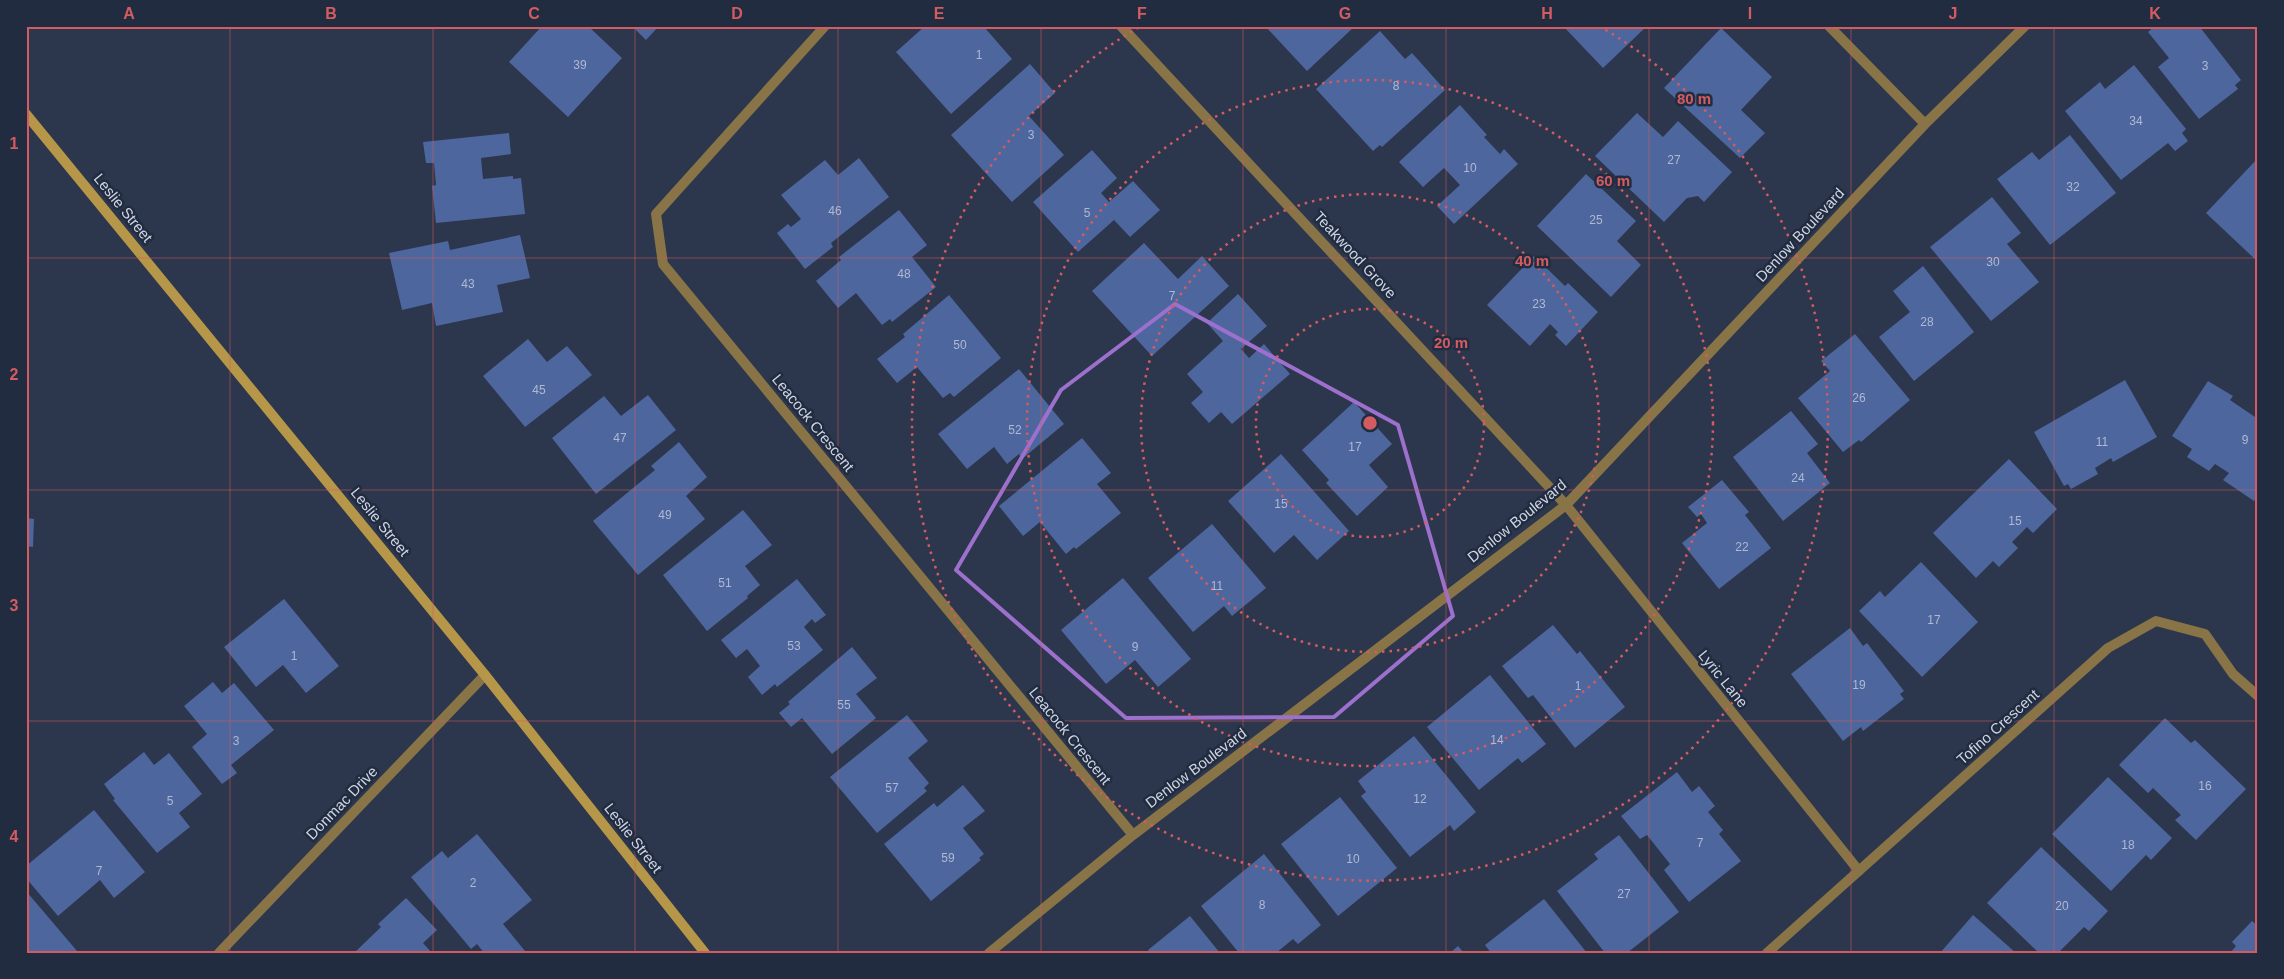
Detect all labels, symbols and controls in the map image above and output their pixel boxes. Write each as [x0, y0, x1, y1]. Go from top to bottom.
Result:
text: A [123, 5, 135, 22]
text: B [325, 5, 337, 22]
text: C [528, 5, 540, 22]
text: D [731, 5, 743, 22]
text: E [934, 5, 945, 22]
text: F [1137, 5, 1147, 22]
text: G [1339, 5, 1351, 22]
text: H [1541, 5, 1553, 22]
text: I [1748, 5, 1752, 22]
text: J [1949, 5, 1957, 22]
text: K [2149, 5, 2161, 22]
house number: 1 [976, 48, 983, 62]
house number: 39 [573, 58, 587, 72]
house number: 3 [2202, 59, 2209, 73]
house number: 8 [1393, 79, 1400, 93]
text: 80 m [1677, 90, 1711, 107]
house number: 34 [2129, 114, 2143, 128]
house number: 3 [1028, 128, 1035, 142]
text: 1 [10, 135, 19, 152]
house number: 27 [1667, 153, 1681, 167]
house number: 10 [1463, 161, 1477, 175]
street label: Leslie Street [91, 170, 157, 246]
text: 60 m [1596, 172, 1630, 189]
house number: 32 [2066, 180, 2080, 194]
street label: Denlow Boulevard [1752, 184, 1847, 285]
house number: 46 [828, 204, 842, 218]
house number: 5 [1084, 206, 1091, 220]
street label: Teakwood Grove [1311, 208, 1400, 302]
house number: 25 [1589, 213, 1603, 227]
text: 40 m [1515, 252, 1549, 269]
house number: 30 [1986, 255, 2000, 269]
house number: 48 [897, 267, 911, 281]
house number: 43 [461, 277, 475, 291]
house number: 7 [1169, 289, 1176, 303]
house number: 23 [1532, 297, 1546, 311]
house number: 28 [1920, 315, 1934, 329]
text: 20 m [1434, 334, 1468, 351]
house number: 50 [953, 338, 967, 352]
text: 2 [10, 366, 19, 383]
street label: Leacock Crescent [769, 371, 858, 475]
house number: 45 [532, 383, 546, 397]
house number: 26 [1852, 391, 1866, 405]
centre of rings [1361, 414, 1379, 432]
house number: 52 [1008, 423, 1022, 437]
house number: 47 [613, 431, 627, 445]
house number: 9 [2242, 433, 2249, 447]
house number: 11 [2096, 435, 2109, 449]
house number: 17 [1348, 440, 1362, 454]
house number: 24 [1791, 471, 1805, 485]
street label: Denlow Boulevard [1464, 476, 1569, 566]
street label: Leslie Street [348, 484, 414, 560]
house number: 15 [1274, 497, 1288, 511]
house number: 49 [658, 508, 672, 522]
house number: 15 [2008, 514, 2022, 528]
house number: 22 [1735, 540, 1749, 554]
house number: 51 [718, 576, 732, 590]
house number: 11 [1211, 579, 1224, 593]
text: 3 [10, 597, 19, 614]
house number: 17 [1927, 613, 1941, 627]
house number: 53 [787, 639, 801, 653]
house number: 9 [1132, 640, 1139, 654]
street label: Lyric Lane [1695, 647, 1752, 711]
house number: 1 [291, 649, 298, 663]
house number: 19 [1852, 678, 1866, 692]
house number: 1 [1575, 679, 1582, 693]
street label: Leacock Crescent [1026, 684, 1115, 788]
street label: Tofino Crescent [1953, 685, 2043, 768]
house number: 55 [837, 698, 851, 712]
street label: Denlow Boulevard [1142, 724, 1249, 811]
house number: 14 [1490, 733, 1504, 747]
house number: 3 [233, 734, 240, 748]
street label: Donmac Drive [303, 763, 381, 843]
house number: 16 [2198, 779, 2212, 793]
house number: 57 [885, 781, 899, 795]
house number: 12 [1413, 792, 1427, 806]
house number: 5 [167, 794, 174, 808]
street label: Leslie Street [601, 800, 666, 876]
text: 4 [10, 828, 19, 845]
house number: 7 [1697, 836, 1704, 850]
house number: 18 [2121, 838, 2135, 852]
house number: 59 [941, 851, 955, 865]
house number: 10 [1346, 852, 1360, 866]
house number: 7 [96, 864, 103, 878]
house number: 2 [470, 876, 477, 890]
house number: 27 [1617, 887, 1631, 901]
house number: 8 [1259, 898, 1266, 912]
house number: 20 [2055, 899, 2069, 913]

